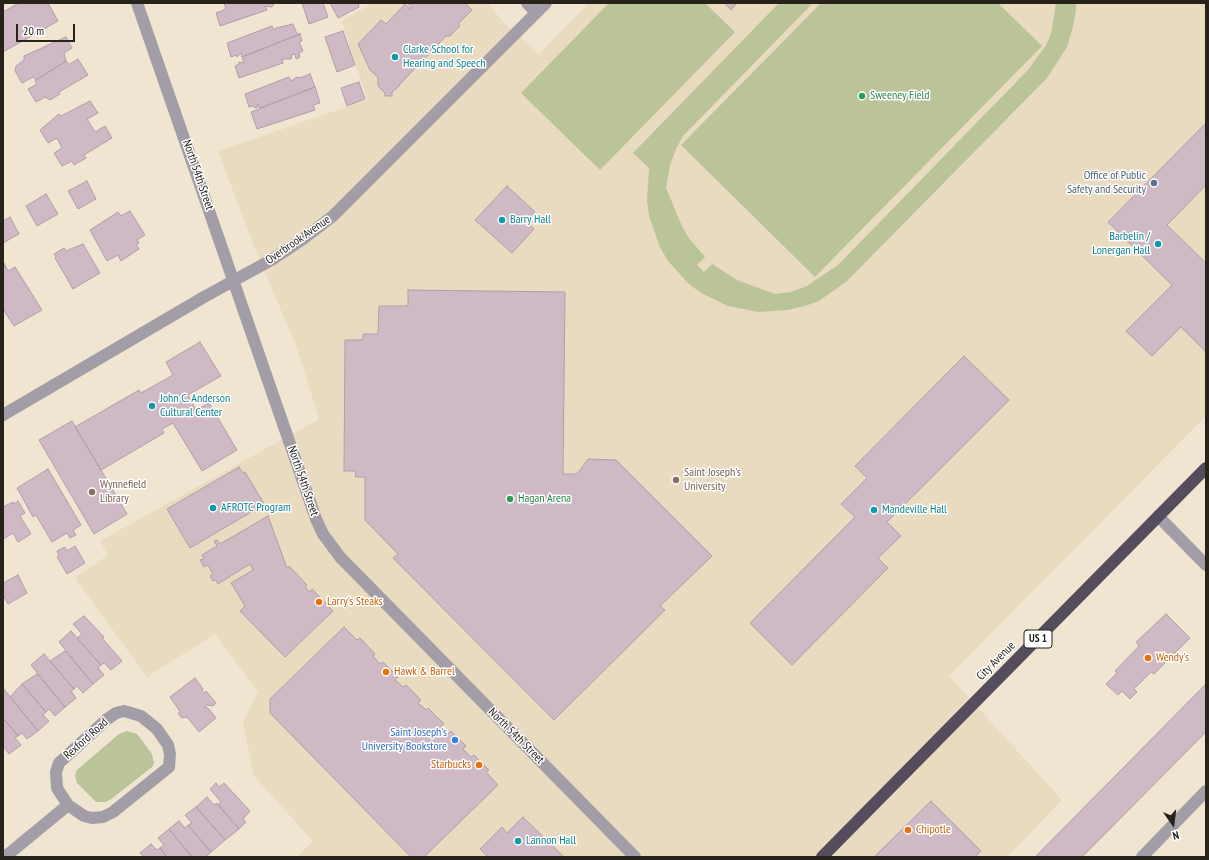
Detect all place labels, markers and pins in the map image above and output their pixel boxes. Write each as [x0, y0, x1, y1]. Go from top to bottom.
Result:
place label: Clarke School for Hearing and Speech [403, 43, 486, 71]
marker: Clarke School for Hearing and Speech [390, 52, 400, 62]
place label: Sweeney Field [870, 89, 930, 103]
marker: Sweeney Field [857, 91, 867, 101]
place label: Office of Public Safety and Security [1067, 169, 1146, 197]
marker: Office of Public Safety and Security [1149, 178, 1159, 188]
place label: Barry Hall [510, 213, 551, 227]
marker: Barry Hall [497, 215, 507, 225]
place label: Barbelin / Lonergan Hall [1092, 230, 1150, 258]
marker: Barbelin / Lonergan Hall [1153, 239, 1163, 249]
place label: John C. Anderson Cultural Center [160, 392, 230, 420]
marker: John C. Anderson Cultural Center [147, 401, 157, 411]
place label: Saint Joseph's University [684, 466, 741, 494]
marker: Saint Joseph's University [671, 475, 681, 485]
place label: Wynnefield Library [100, 478, 146, 506]
marker: Wynnefield Library [87, 487, 97, 497]
place label: Hagan Arena [518, 492, 571, 506]
marker: Hagan Arena [505, 494, 515, 504]
place label: AFROTC Program [221, 501, 291, 515]
marker: AFROTC Program [208, 503, 218, 513]
place label: Mandeville Hall [882, 503, 947, 517]
marker: Mandeville Hall [869, 505, 879, 515]
place label: Larry's Steaks [327, 595, 383, 609]
marker: Larry's Steaks [314, 597, 324, 607]
place label: Wendy's [1156, 651, 1189, 665]
marker: Wendy's [1143, 653, 1153, 663]
place label: Hawk & Barrel [394, 665, 455, 679]
marker: Hawk & Barrel [381, 667, 391, 677]
place label: Saint Joseph's University Bookstore [362, 726, 447, 754]
marker: Saint Joseph's University Bookstore [450, 735, 460, 745]
place label: Starbucks [431, 758, 471, 772]
marker: Starbucks [474, 760, 484, 770]
place label: Chipotle [916, 823, 951, 837]
marker: Chipotle [903, 825, 913, 835]
place label: Lannon Hall [526, 834, 576, 848]
marker: Lannon Hall [513, 836, 523, 846]

